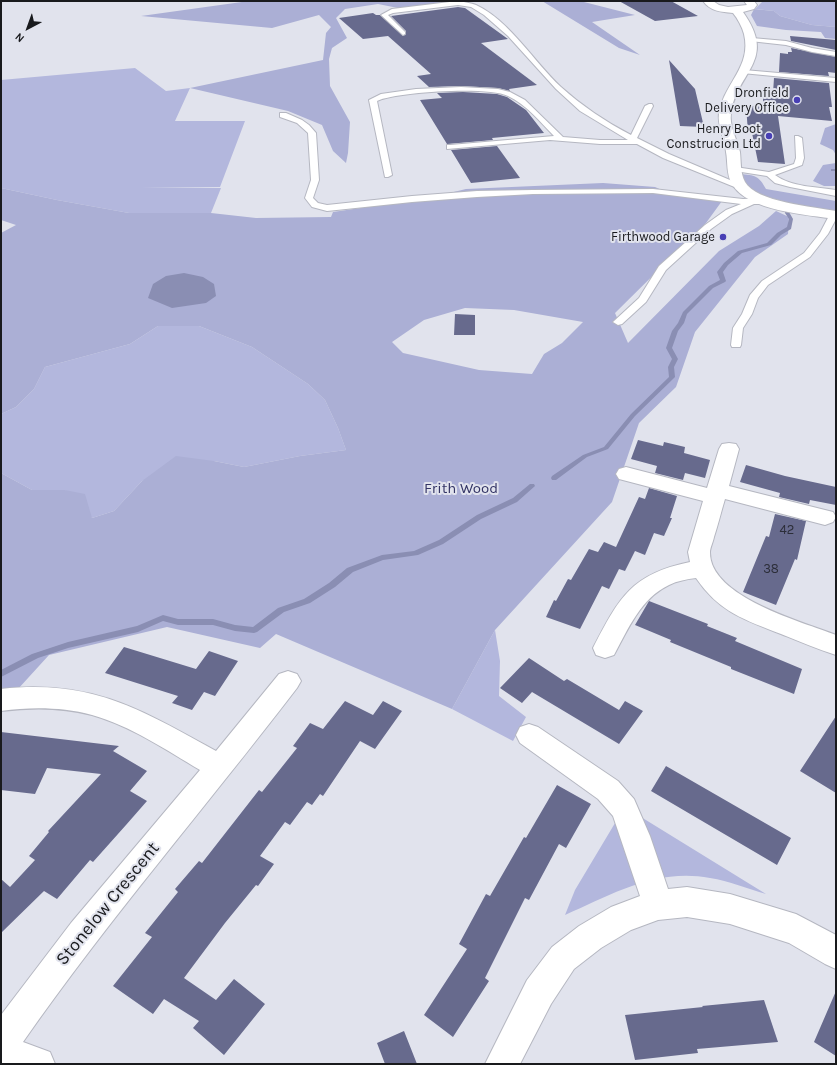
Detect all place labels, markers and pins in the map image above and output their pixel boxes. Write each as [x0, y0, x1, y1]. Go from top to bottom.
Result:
place label: Dronfield Delivery Office [705, 85, 789, 116]
marker: Dronfield Delivery Office [792, 95, 802, 105]
place label: Henry Boot Construcion Ltd [667, 121, 761, 152]
marker: Henry Boot Construcion Ltd [764, 131, 774, 141]
place label: Firthwood Garage [611, 229, 715, 245]
marker: Firthwood Garage [718, 232, 728, 242]

